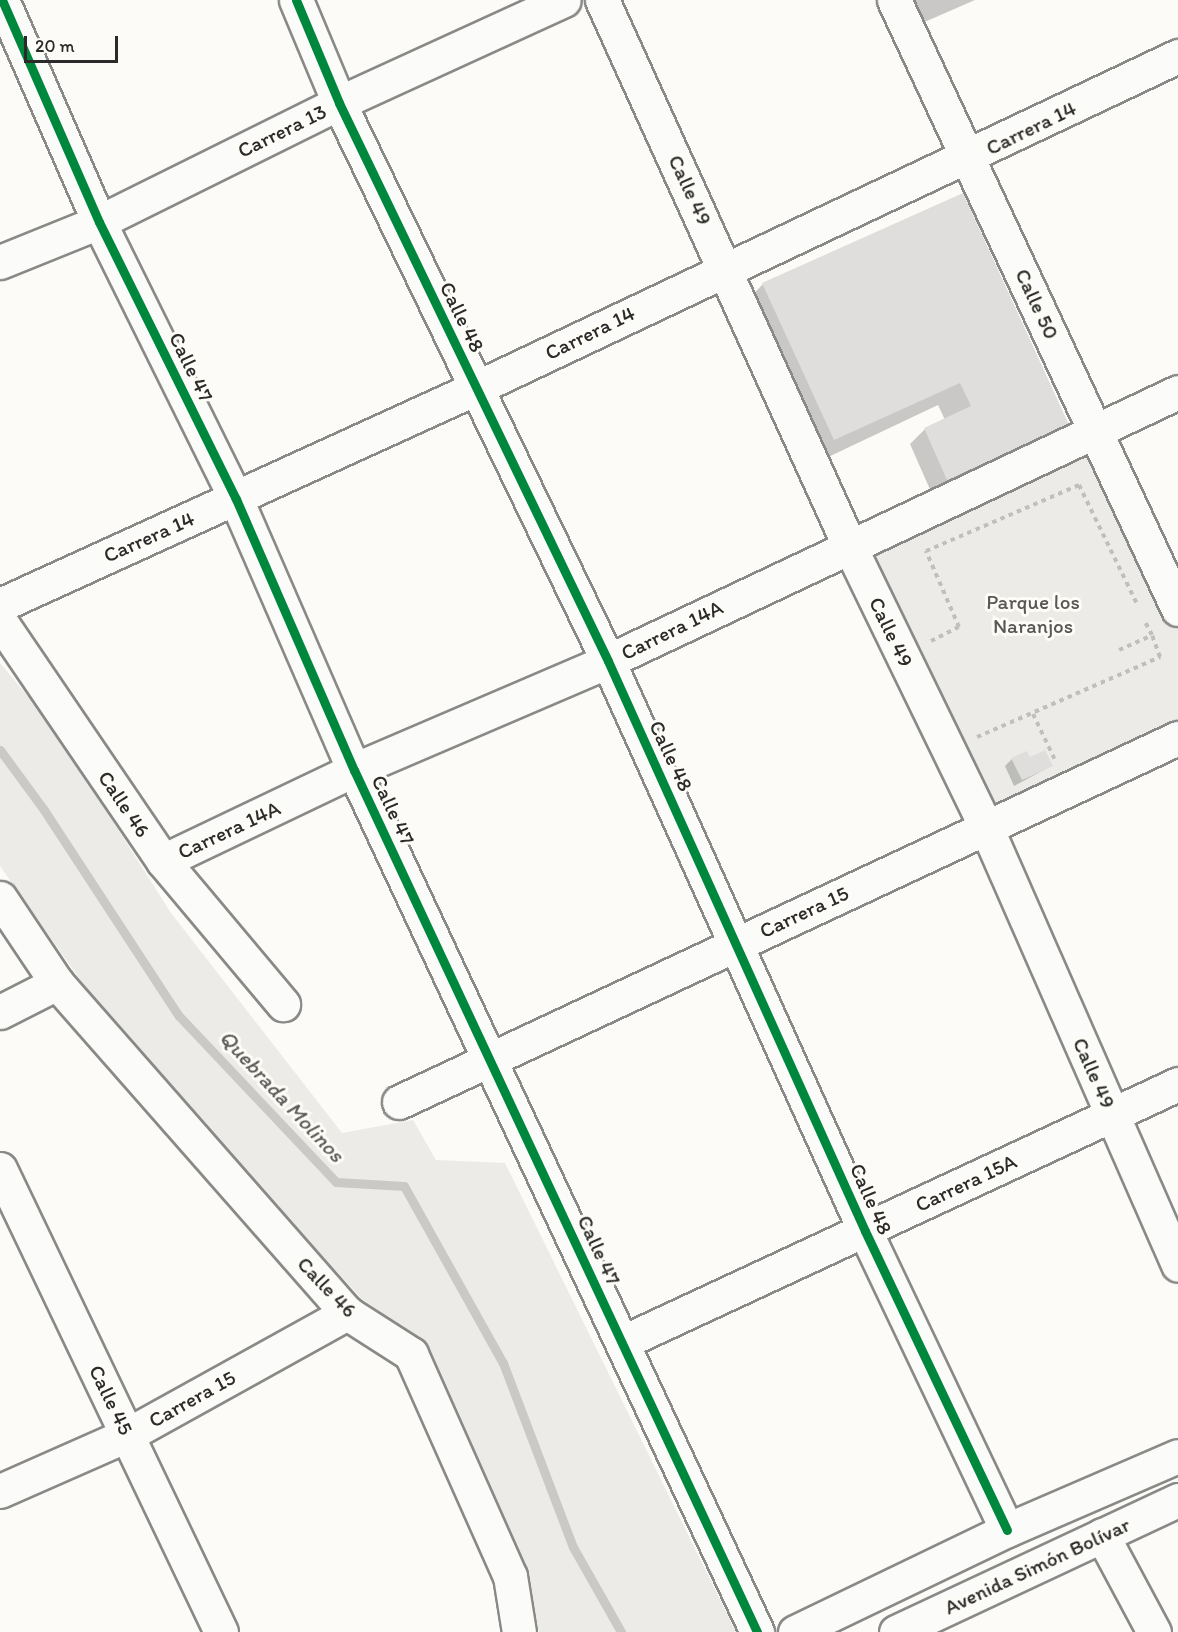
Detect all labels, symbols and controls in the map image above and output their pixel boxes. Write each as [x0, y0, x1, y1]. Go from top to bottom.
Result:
scale bar [27, 24, 122, 62]
text: 20 m [35, 35, 75, 57]
street label: Carrera 14 [982, 95, 1080, 161]
street label: Carrera 13 [233, 99, 331, 163]
street label: Calle 49 [663, 151, 717, 229]
street label: Calle 50 [1010, 265, 1064, 343]
street label: Calle 48 [434, 278, 490, 356]
street label: Carrera 14 [541, 300, 639, 366]
street label: Calle 47 [163, 328, 219, 406]
street label: Carrera 14 [100, 506, 198, 568]
park label: Parque los Naranjos [986, 589, 1080, 639]
street label: Calle 49 [863, 593, 919, 671]
street label: Carrera 14A [617, 594, 727, 666]
street label: Calle 48 [644, 717, 698, 795]
street label: Calle 46 [93, 766, 155, 842]
street label: Calle 47 [366, 771, 420, 849]
street label: Carrera 14A [174, 795, 284, 865]
street label: Carrera 15 [755, 880, 853, 944]
water label: Quebrada Molinos [214, 1024, 350, 1168]
street label: Calle 49 [1067, 1034, 1121, 1112]
street label: Carrera 15A [911, 1149, 1021, 1217]
street label: Calle 48 [844, 1160, 898, 1238]
street label: Calle 47 [572, 1211, 626, 1289]
street label: Calle 46 [292, 1251, 362, 1323]
street label: Calle 45 [83, 1361, 139, 1439]
street label: Carrera 15 [144, 1365, 240, 1433]
street label: Avenida Simón Bolívar [940, 1512, 1134, 1620]

